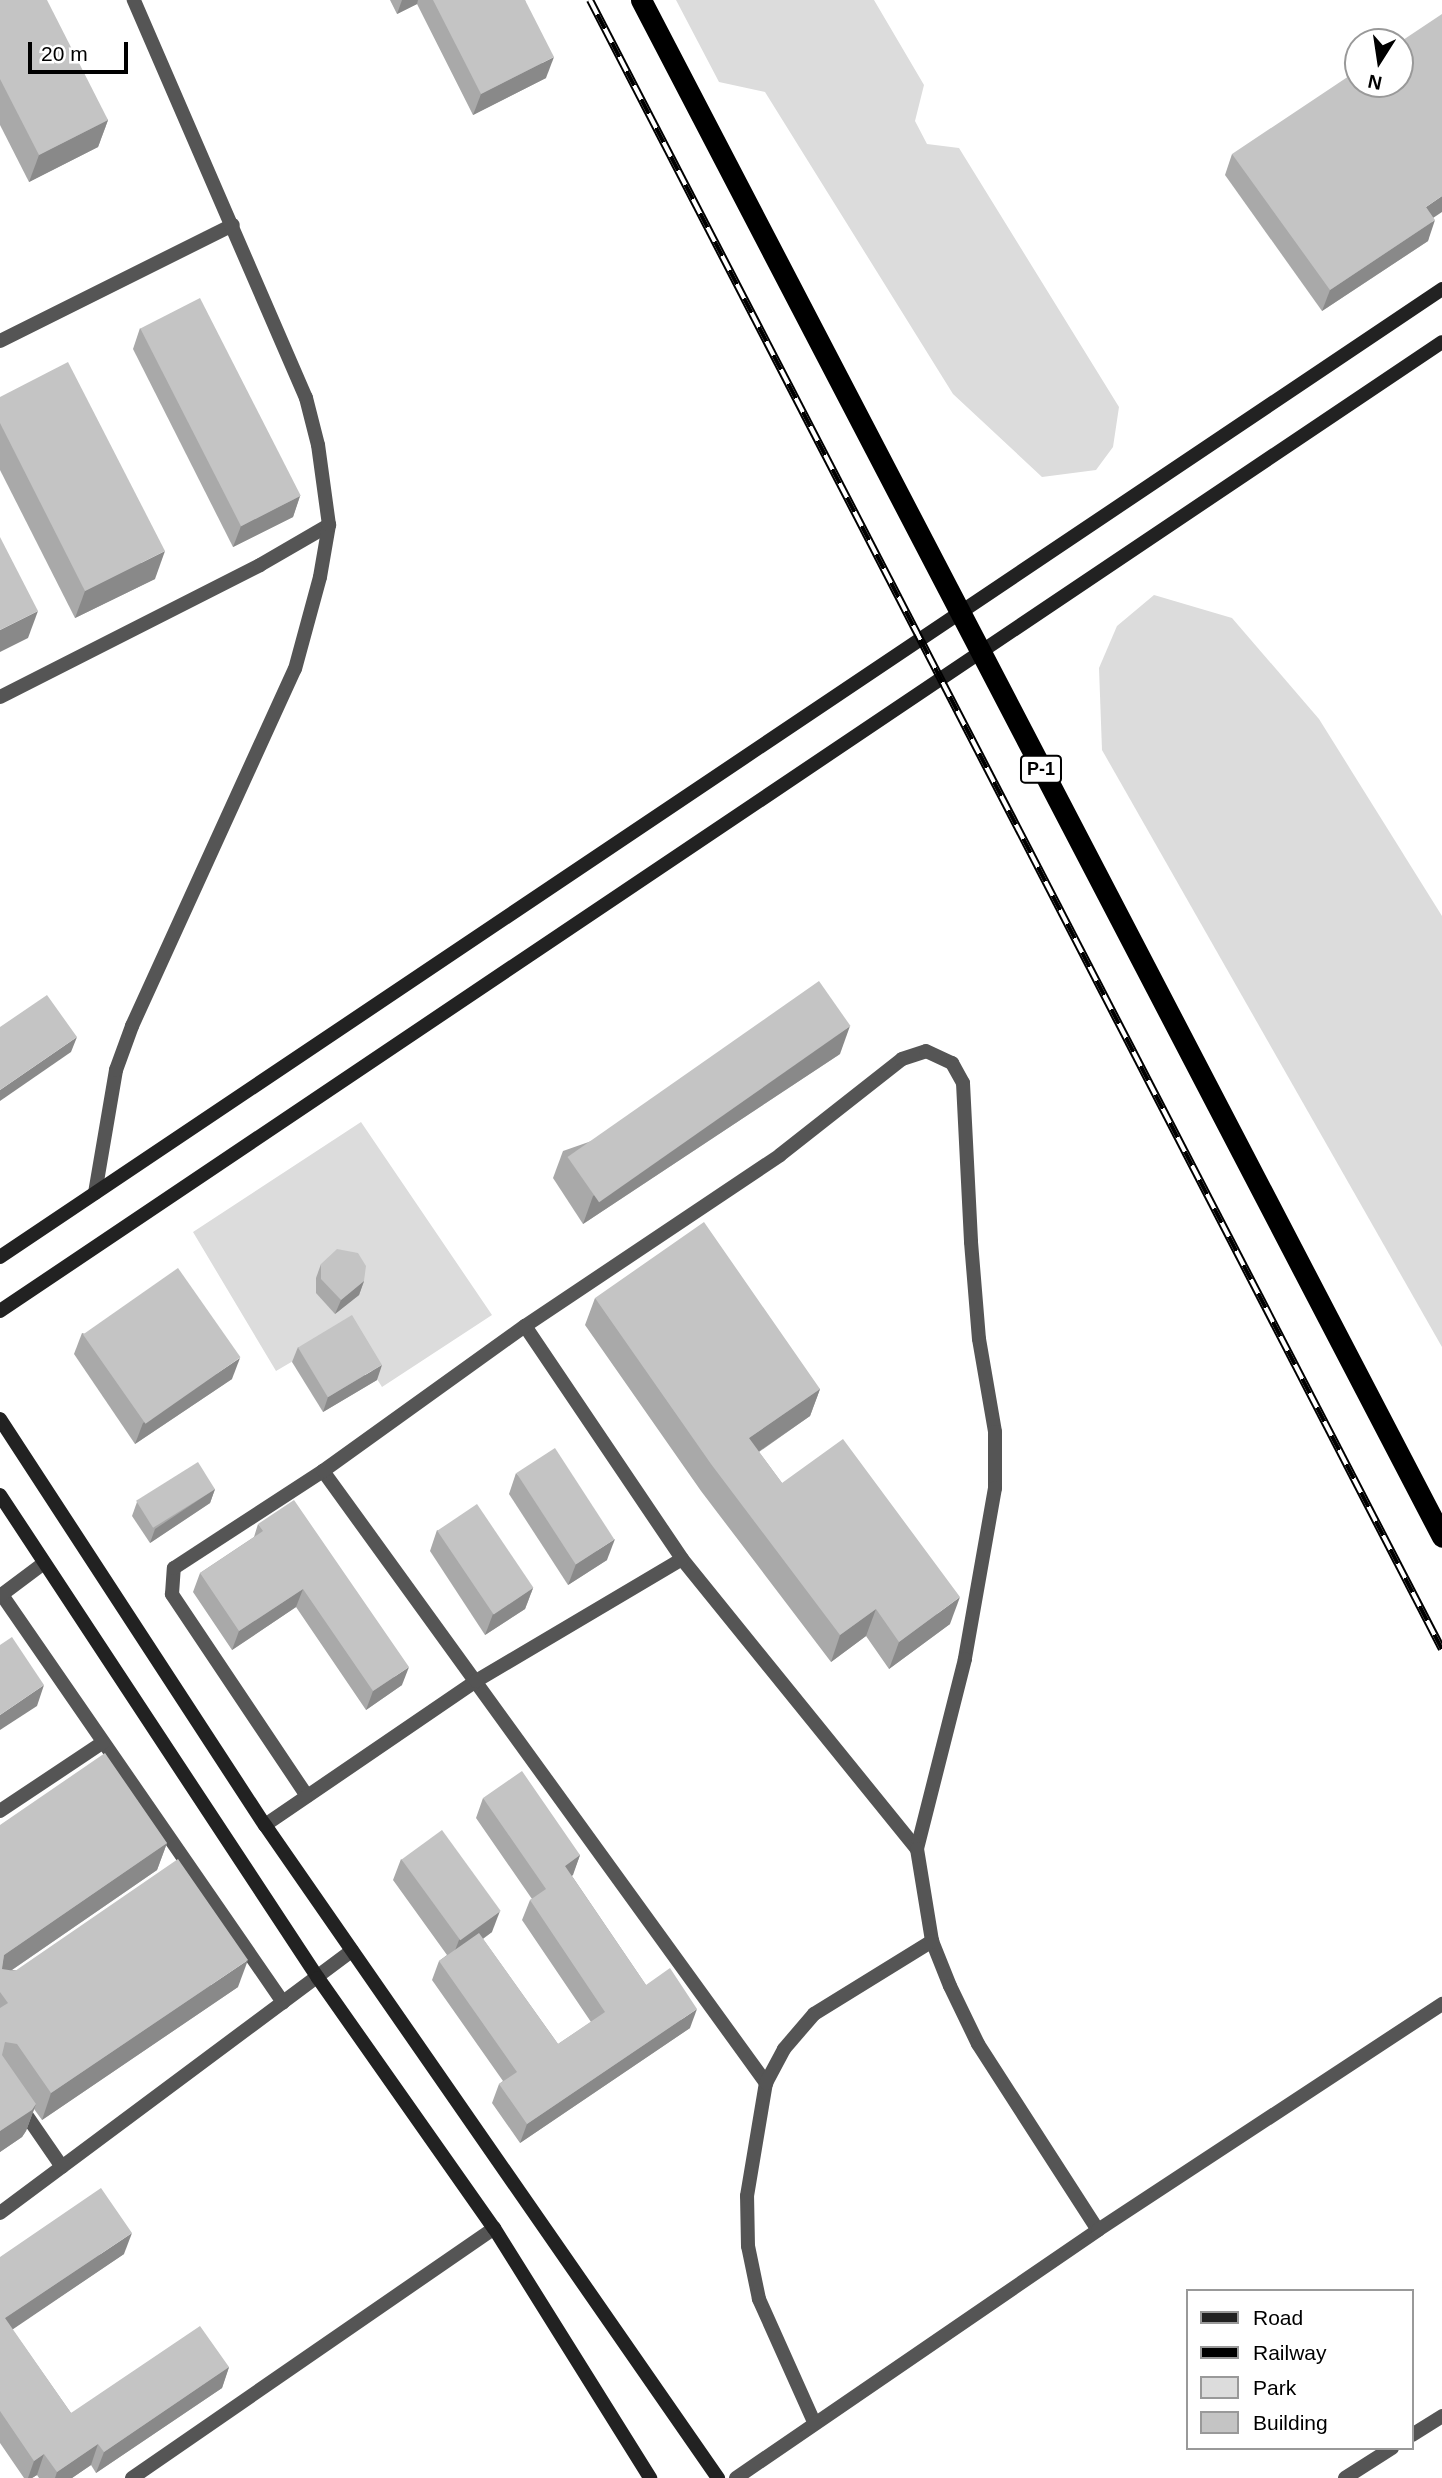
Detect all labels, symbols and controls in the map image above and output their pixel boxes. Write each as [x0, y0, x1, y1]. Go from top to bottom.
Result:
scale bar [32, 28, 131, 72]
north arrow [1344, 28, 1414, 98]
text: 20 m [41, 42, 88, 65]
text: N [1366, 70, 1384, 94]
road number: P-1 [1018, 754, 1064, 784]
legend [1186, 2289, 1414, 2450]
text: Road [1253, 2306, 1303, 2329]
text: Railway [1253, 2341, 1327, 2364]
text: Park [1253, 2376, 1296, 2399]
text: Building [1253, 2411, 1328, 2434]

